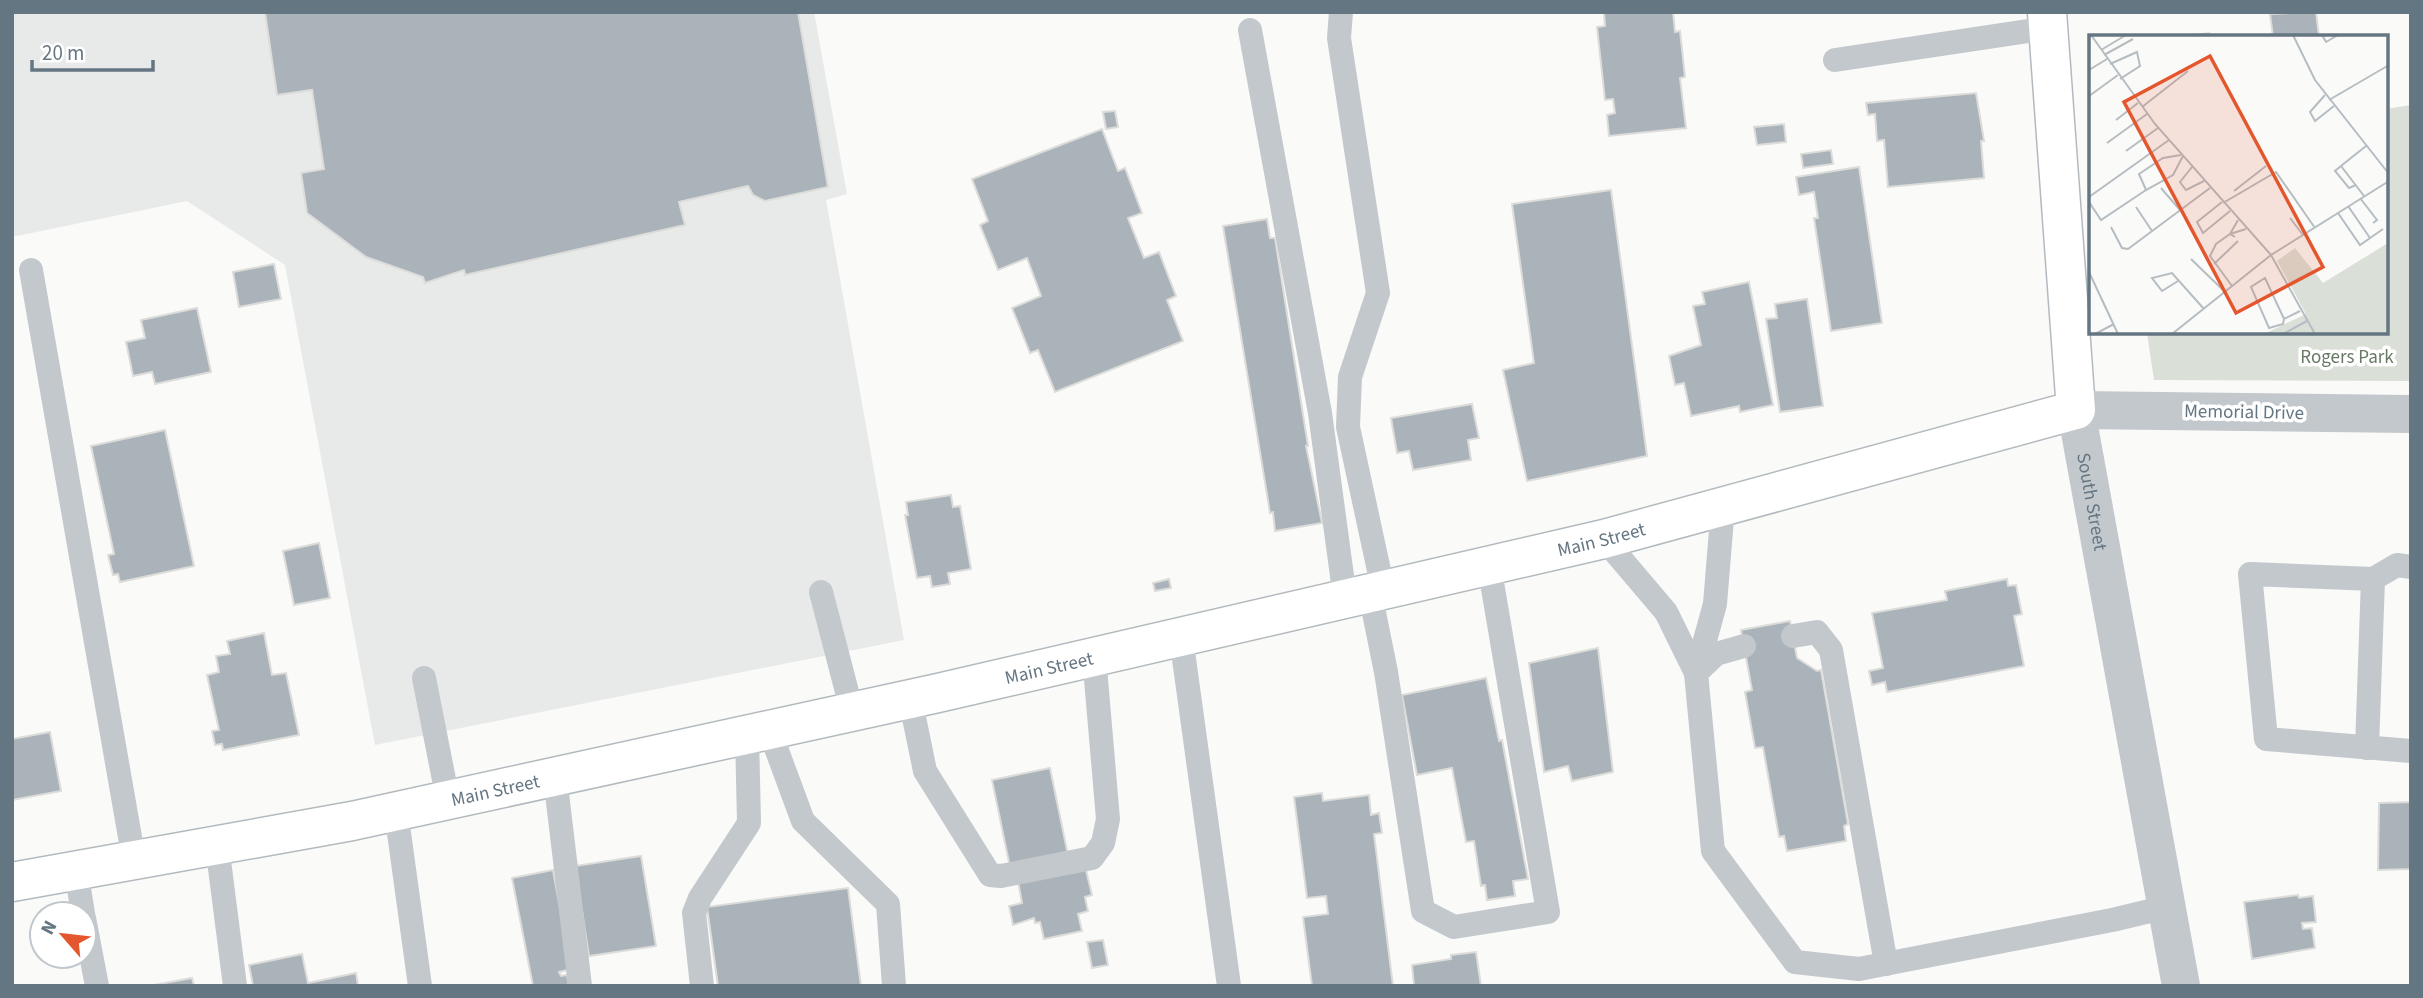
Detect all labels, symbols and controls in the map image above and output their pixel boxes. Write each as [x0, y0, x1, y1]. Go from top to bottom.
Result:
scale bar [32, 28, 152, 72]
inset map [2089, 35, 2388, 334]
text: 20 m [42, 38, 84, 68]
park label: Rogers Park [2300, 344, 2394, 371]
street label: Memorial Drive [2184, 398, 2304, 427]
street label: South Street [2069, 451, 2113, 553]
street label: Main Street [1555, 516, 1649, 564]
street label: Main Street [1002, 645, 1097, 692]
street label: Main Street [449, 768, 543, 814]
north arrow [28, 900, 98, 970]
text: N [34, 916, 64, 940]

